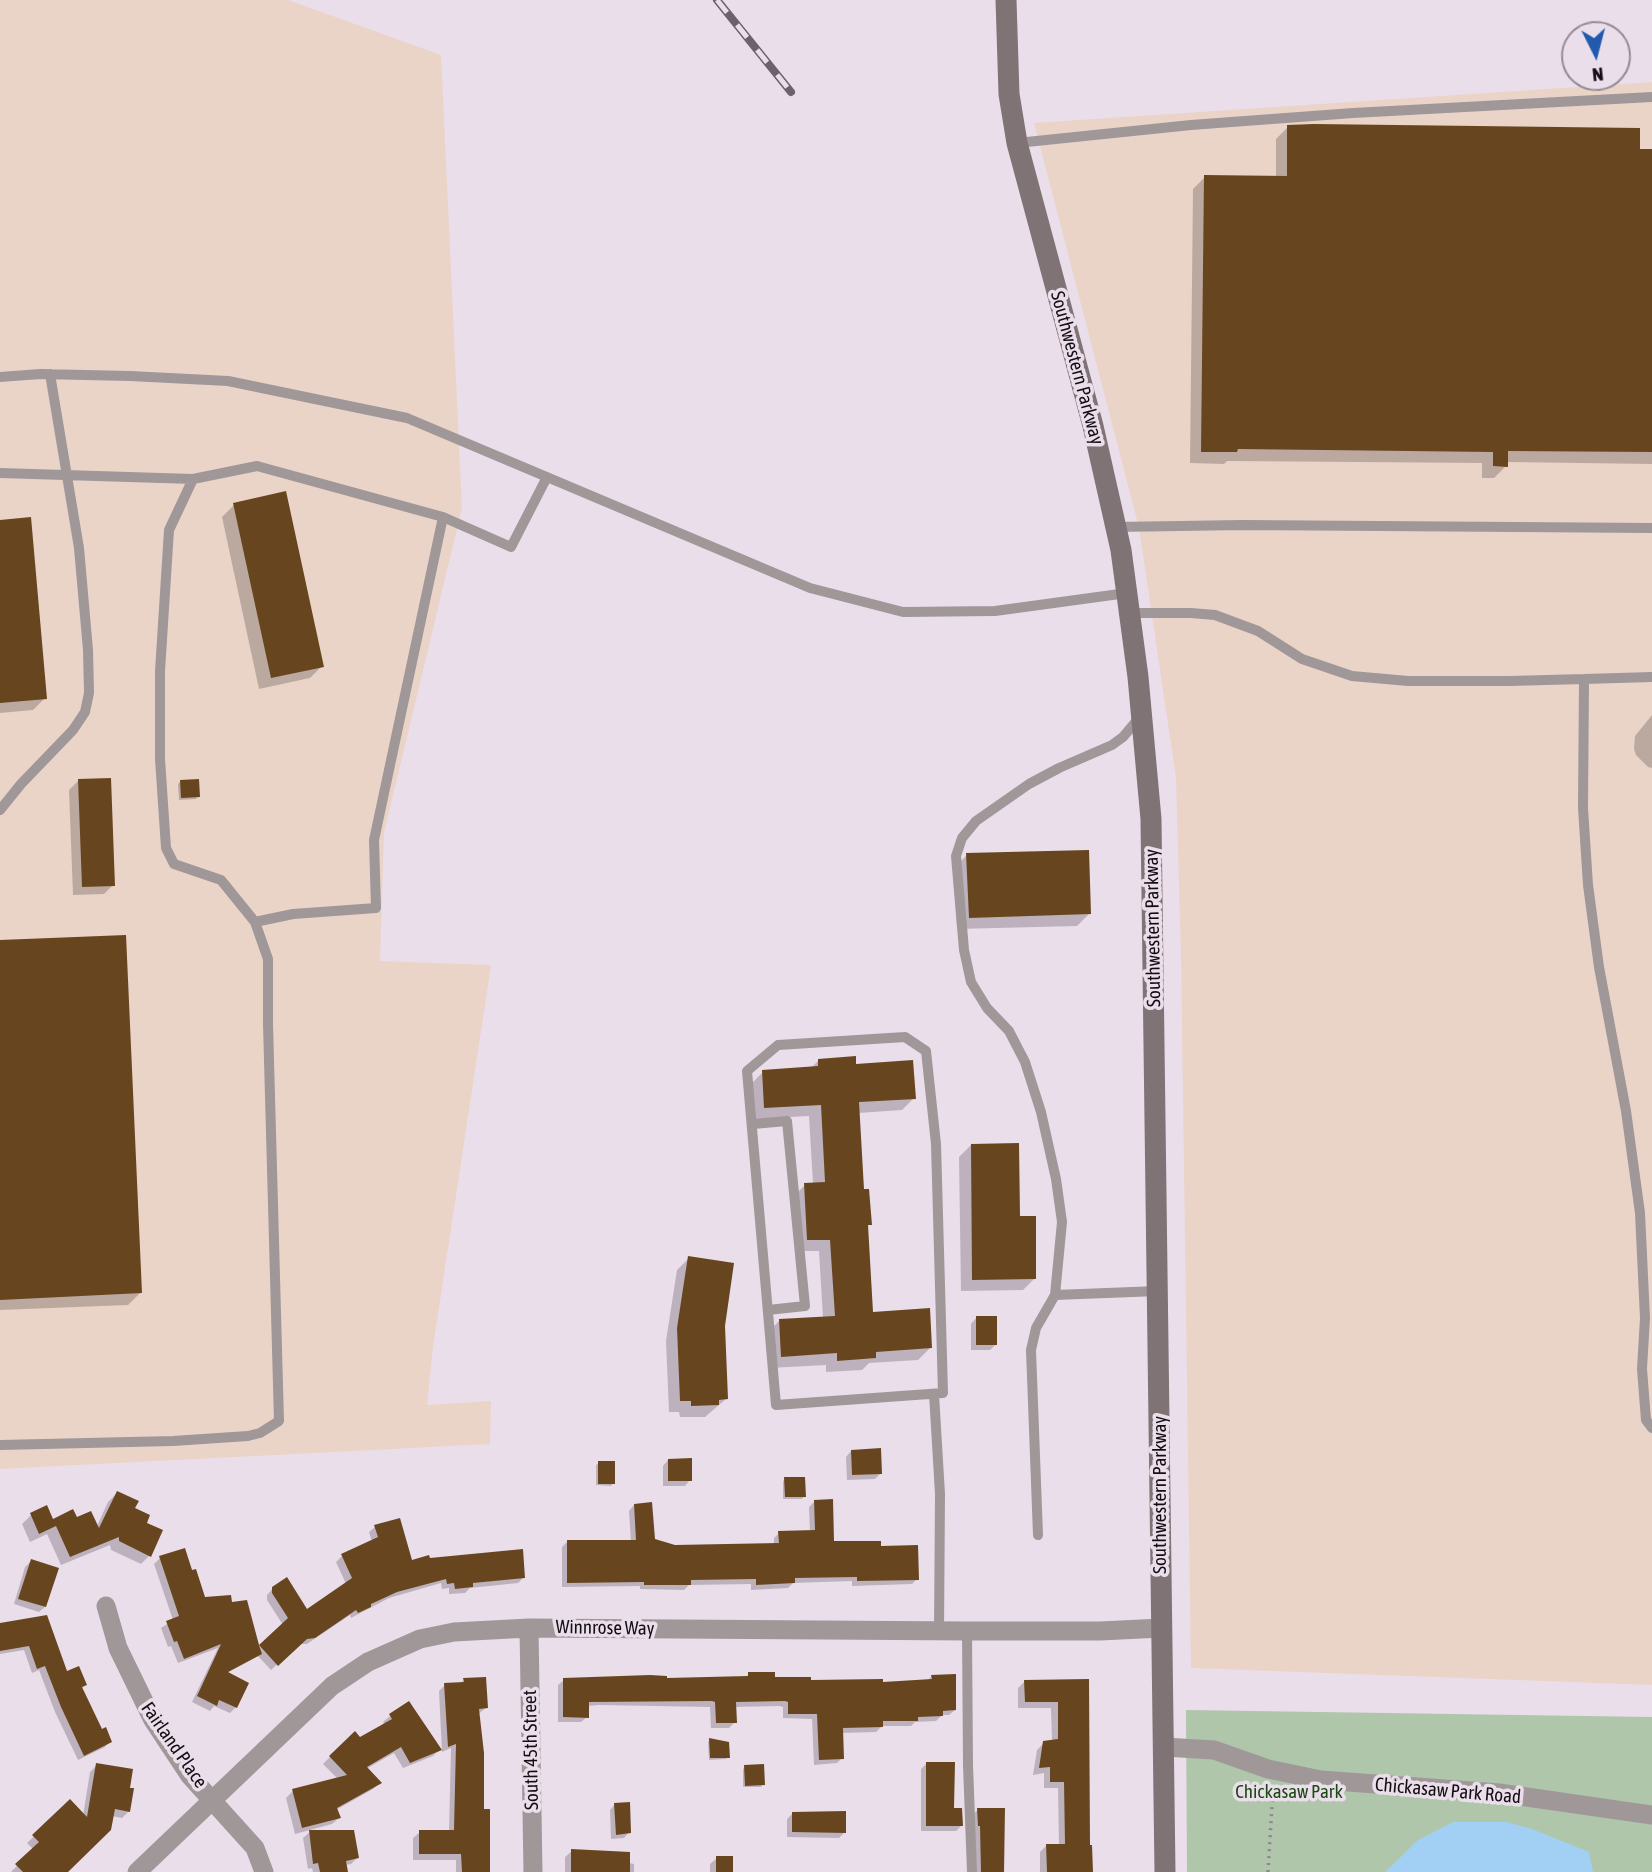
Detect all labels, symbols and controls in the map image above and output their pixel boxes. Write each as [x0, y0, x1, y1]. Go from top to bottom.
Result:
north arrow [1561, 21, 1631, 91]
text: N [1591, 63, 1605, 86]
street label: Southwestern Parkway [1046, 289, 1108, 447]
street label: Southwestern Parkway [1140, 849, 1166, 1007]
street label: Southwestern Parkway [1149, 1416, 1171, 1574]
street label: Winnrose Way [555, 1616, 655, 1640]
street label: South 45th Street [519, 1690, 543, 1810]
street label: Fairland Place [136, 1698, 212, 1792]
street label: Chickasaw Park Road [1374, 1773, 1522, 1809]
park label: Chickasaw Park [1235, 1781, 1343, 1803]

